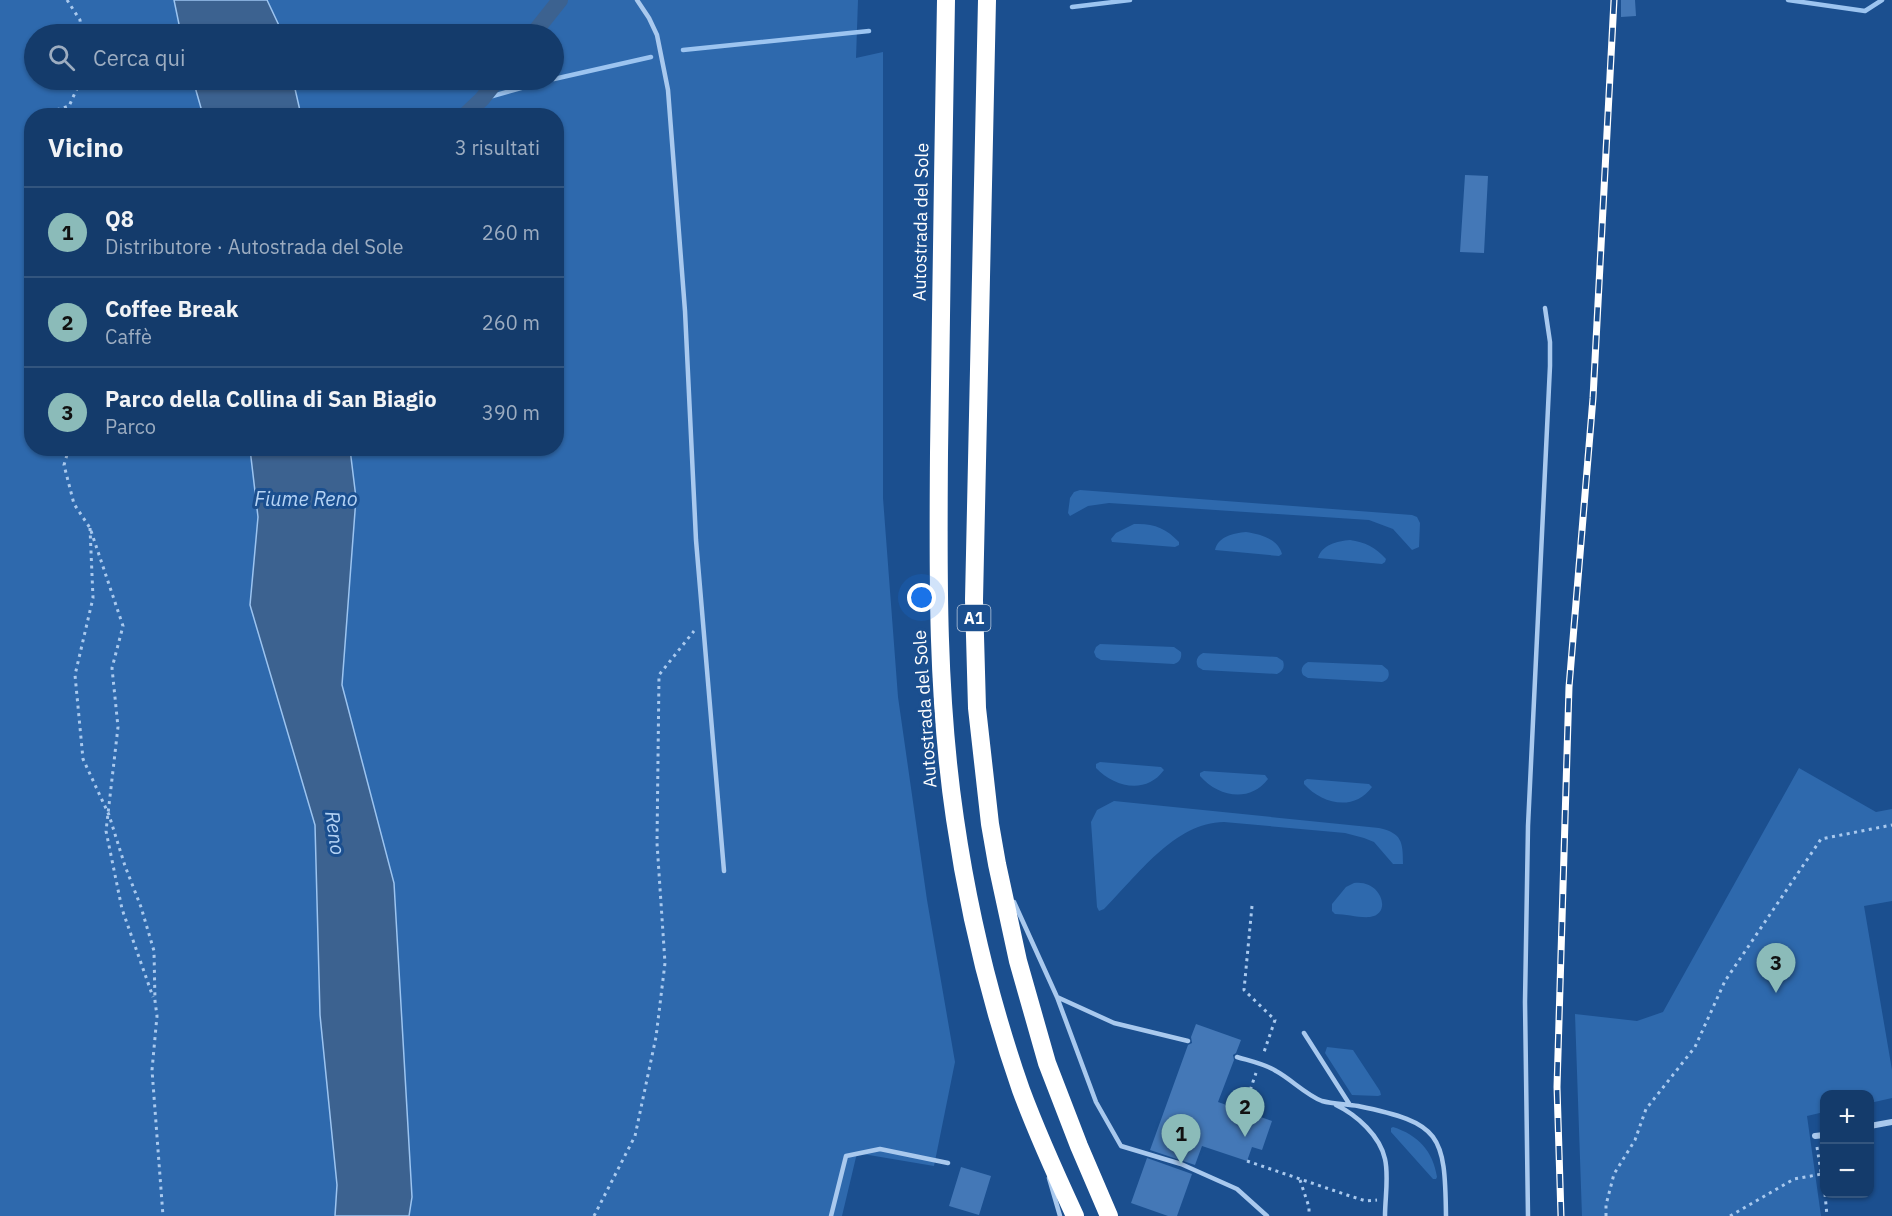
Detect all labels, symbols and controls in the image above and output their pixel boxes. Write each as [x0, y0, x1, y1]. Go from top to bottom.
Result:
search box [24, 24, 564, 90]
icon: search [45, 41, 78, 74]
text: Cerca qui [93, 43, 185, 72]
text: Vicino [48, 130, 123, 164]
text: 3 risultati [455, 134, 540, 161]
street label: Autostrada del Sole [908, 143, 933, 301]
text: Q8 [105, 204, 134, 233]
text: 1 [62, 219, 74, 246]
text: 260 m [482, 219, 540, 246]
text: Distributore · Autostrada del Sole [105, 233, 404, 260]
text: Coffee Break [105, 294, 238, 323]
text: 2 [62, 309, 74, 336]
text: 260 m [482, 309, 540, 336]
text: Caffè [105, 323, 152, 350]
text: Parco della Collina di San Biagio [105, 384, 437, 413]
text: 3 [62, 399, 74, 426]
text: 390 m [482, 399, 540, 426]
text: Parco [105, 413, 156, 440]
water label: Fiume Reno [254, 485, 358, 512]
your location [907, 583, 936, 612]
road number: A1 [958, 605, 990, 631]
street label: Autostrada del Sole [908, 629, 941, 789]
water label: Reno [319, 809, 352, 857]
pin: 3 [1756, 944, 1796, 993]
pin: 2 [1226, 1088, 1264, 1137]
map controls [1820, 1090, 1874, 1198]
button: + [1820, 1090, 1874, 1144]
pin: 1 [1162, 1114, 1200, 1164]
button: − [1820, 1144, 1874, 1198]

